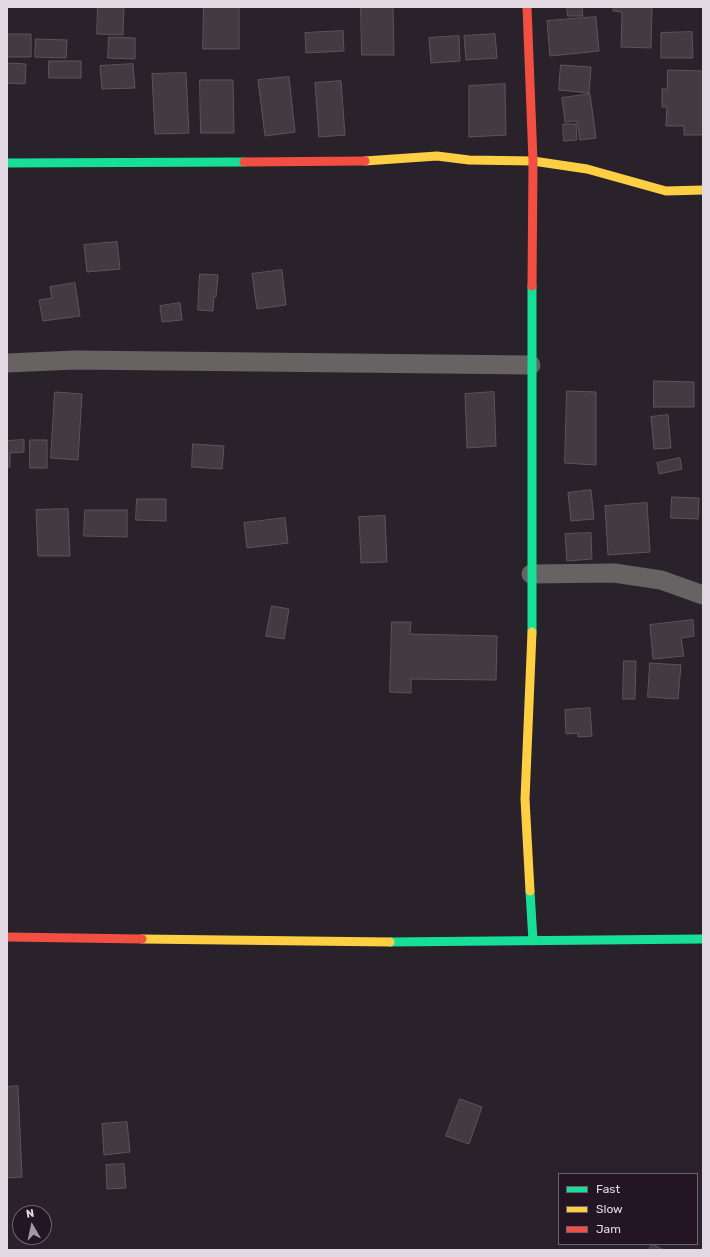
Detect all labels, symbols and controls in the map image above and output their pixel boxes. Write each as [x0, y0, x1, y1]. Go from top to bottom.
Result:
legend [558, 1173, 698, 1245]
text: Fast [596, 1182, 620, 1196]
text: Slow [596, 1202, 623, 1216]
north arrow [12, 1205, 52, 1245]
text: N [25, 1207, 35, 1221]
text: Jam [596, 1222, 621, 1236]

